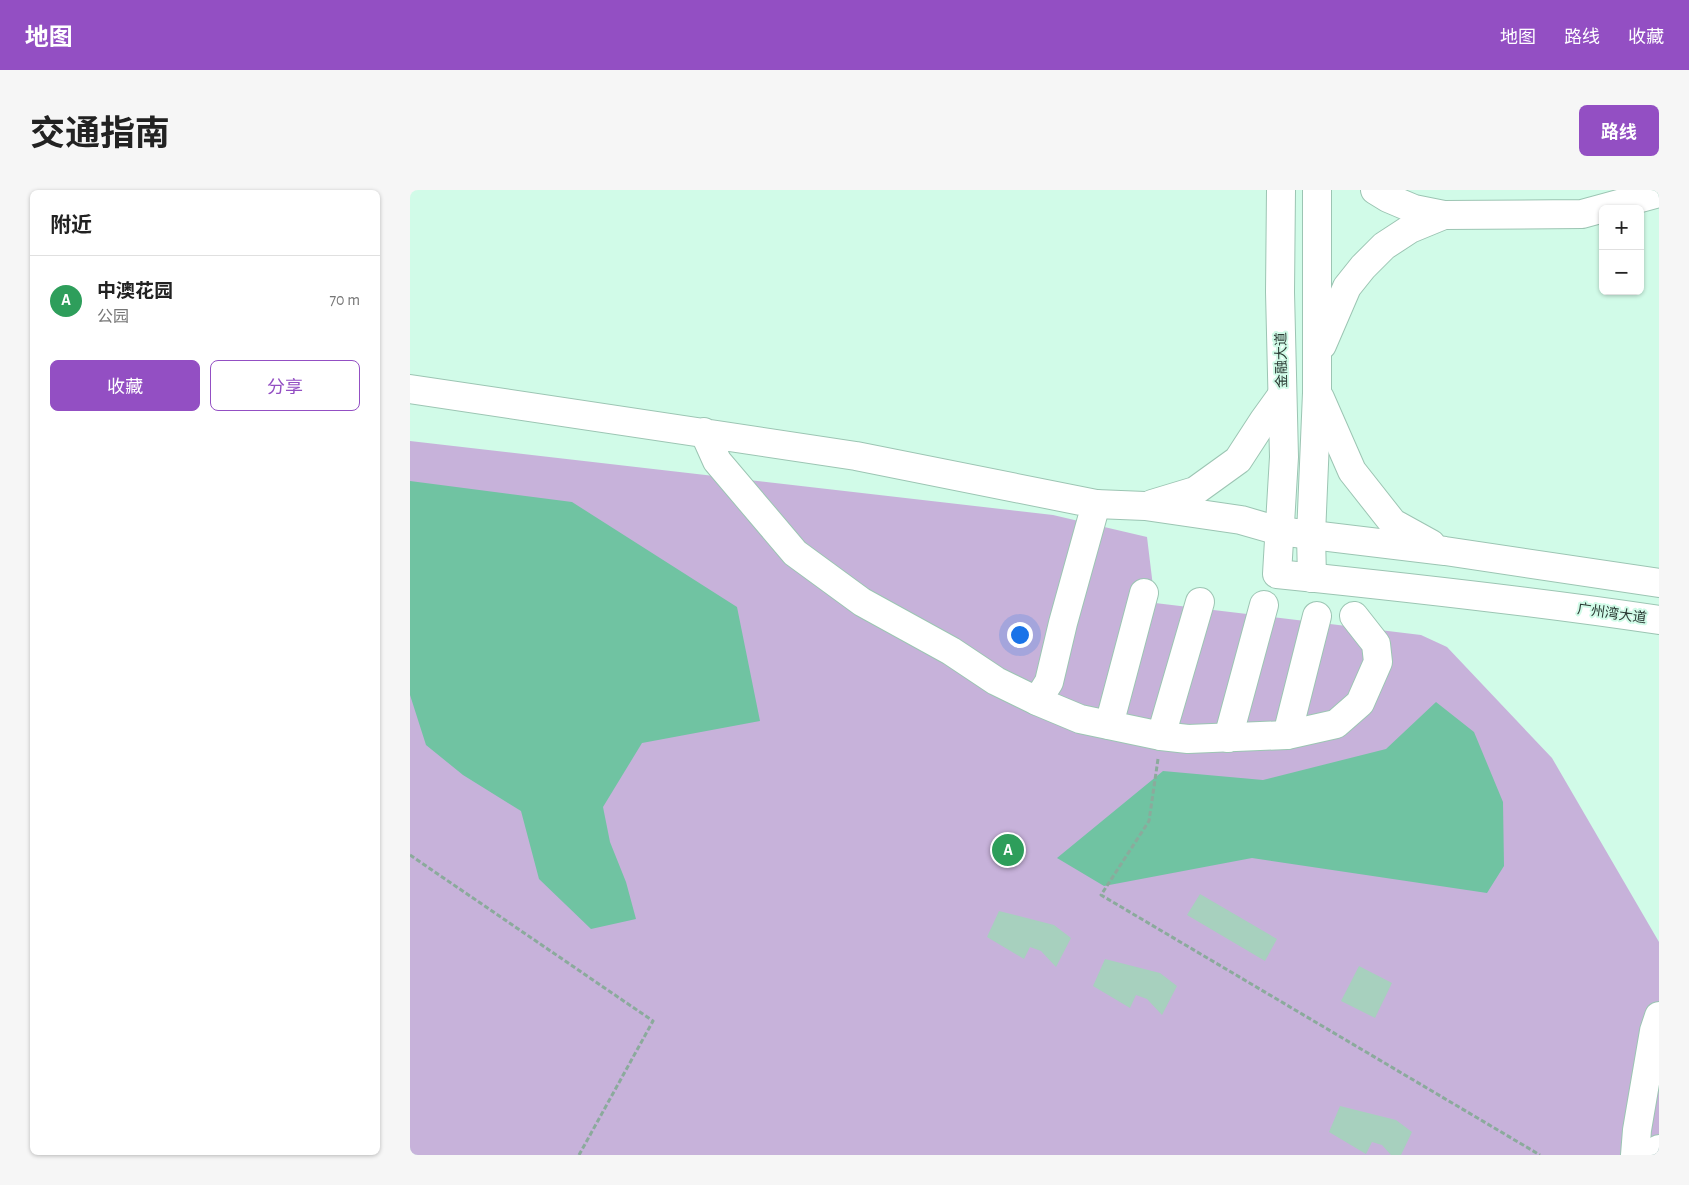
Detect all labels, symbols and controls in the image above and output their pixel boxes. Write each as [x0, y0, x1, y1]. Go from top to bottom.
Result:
text: 地图 [25, 26, 73, 50]
text: 地图 [1500, 29, 1536, 47]
text: 路线 [1564, 29, 1600, 47]
text: 收藏 [1628, 29, 1664, 47]
button: 路线 [1579, 105, 1659, 156]
text: 交通指南 [30, 117, 170, 152]
map controls [1599, 205, 1644, 295]
button: + [1599, 205, 1644, 250]
text: 附近 [50, 215, 92, 236]
button: − [1599, 250, 1644, 295]
text: 中澳花园 [97, 282, 173, 301]
text: A [61, 292, 71, 308]
text: 70 m [329, 292, 360, 308]
text: 公园 [97, 309, 129, 325]
street label: 金融大道 [1274, 332, 1289, 388]
button: 收藏 [50, 360, 200, 411]
button: 分享 [210, 360, 360, 411]
street label: 广州湾大道 [1576, 600, 1648, 626]
your location [1007, 622, 1033, 648]
pin: A [992, 831, 1024, 869]

